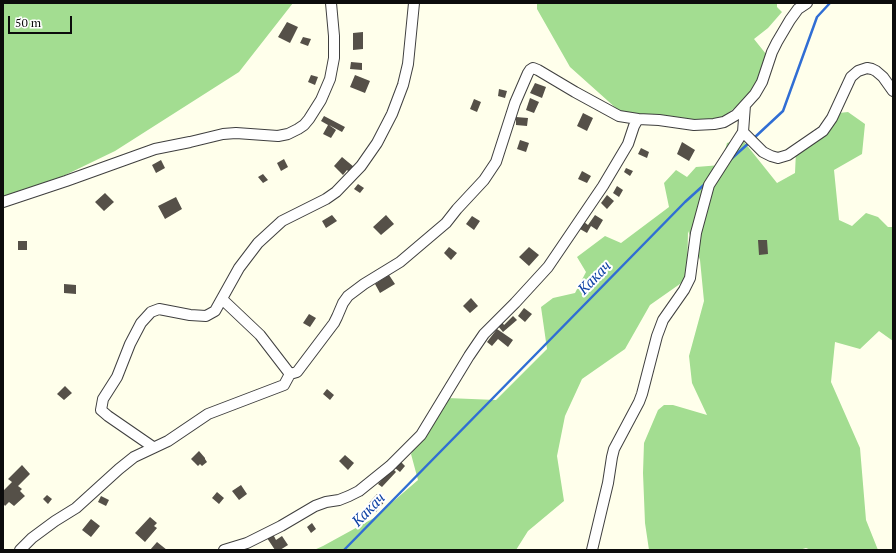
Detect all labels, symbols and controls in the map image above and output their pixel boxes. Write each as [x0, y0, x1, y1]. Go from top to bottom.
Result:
scale bar [10, 8, 74, 34]
text: 50 m [15, 15, 41, 30]
water label: Какач [575, 257, 615, 299]
water label: Какач [349, 489, 389, 531]

